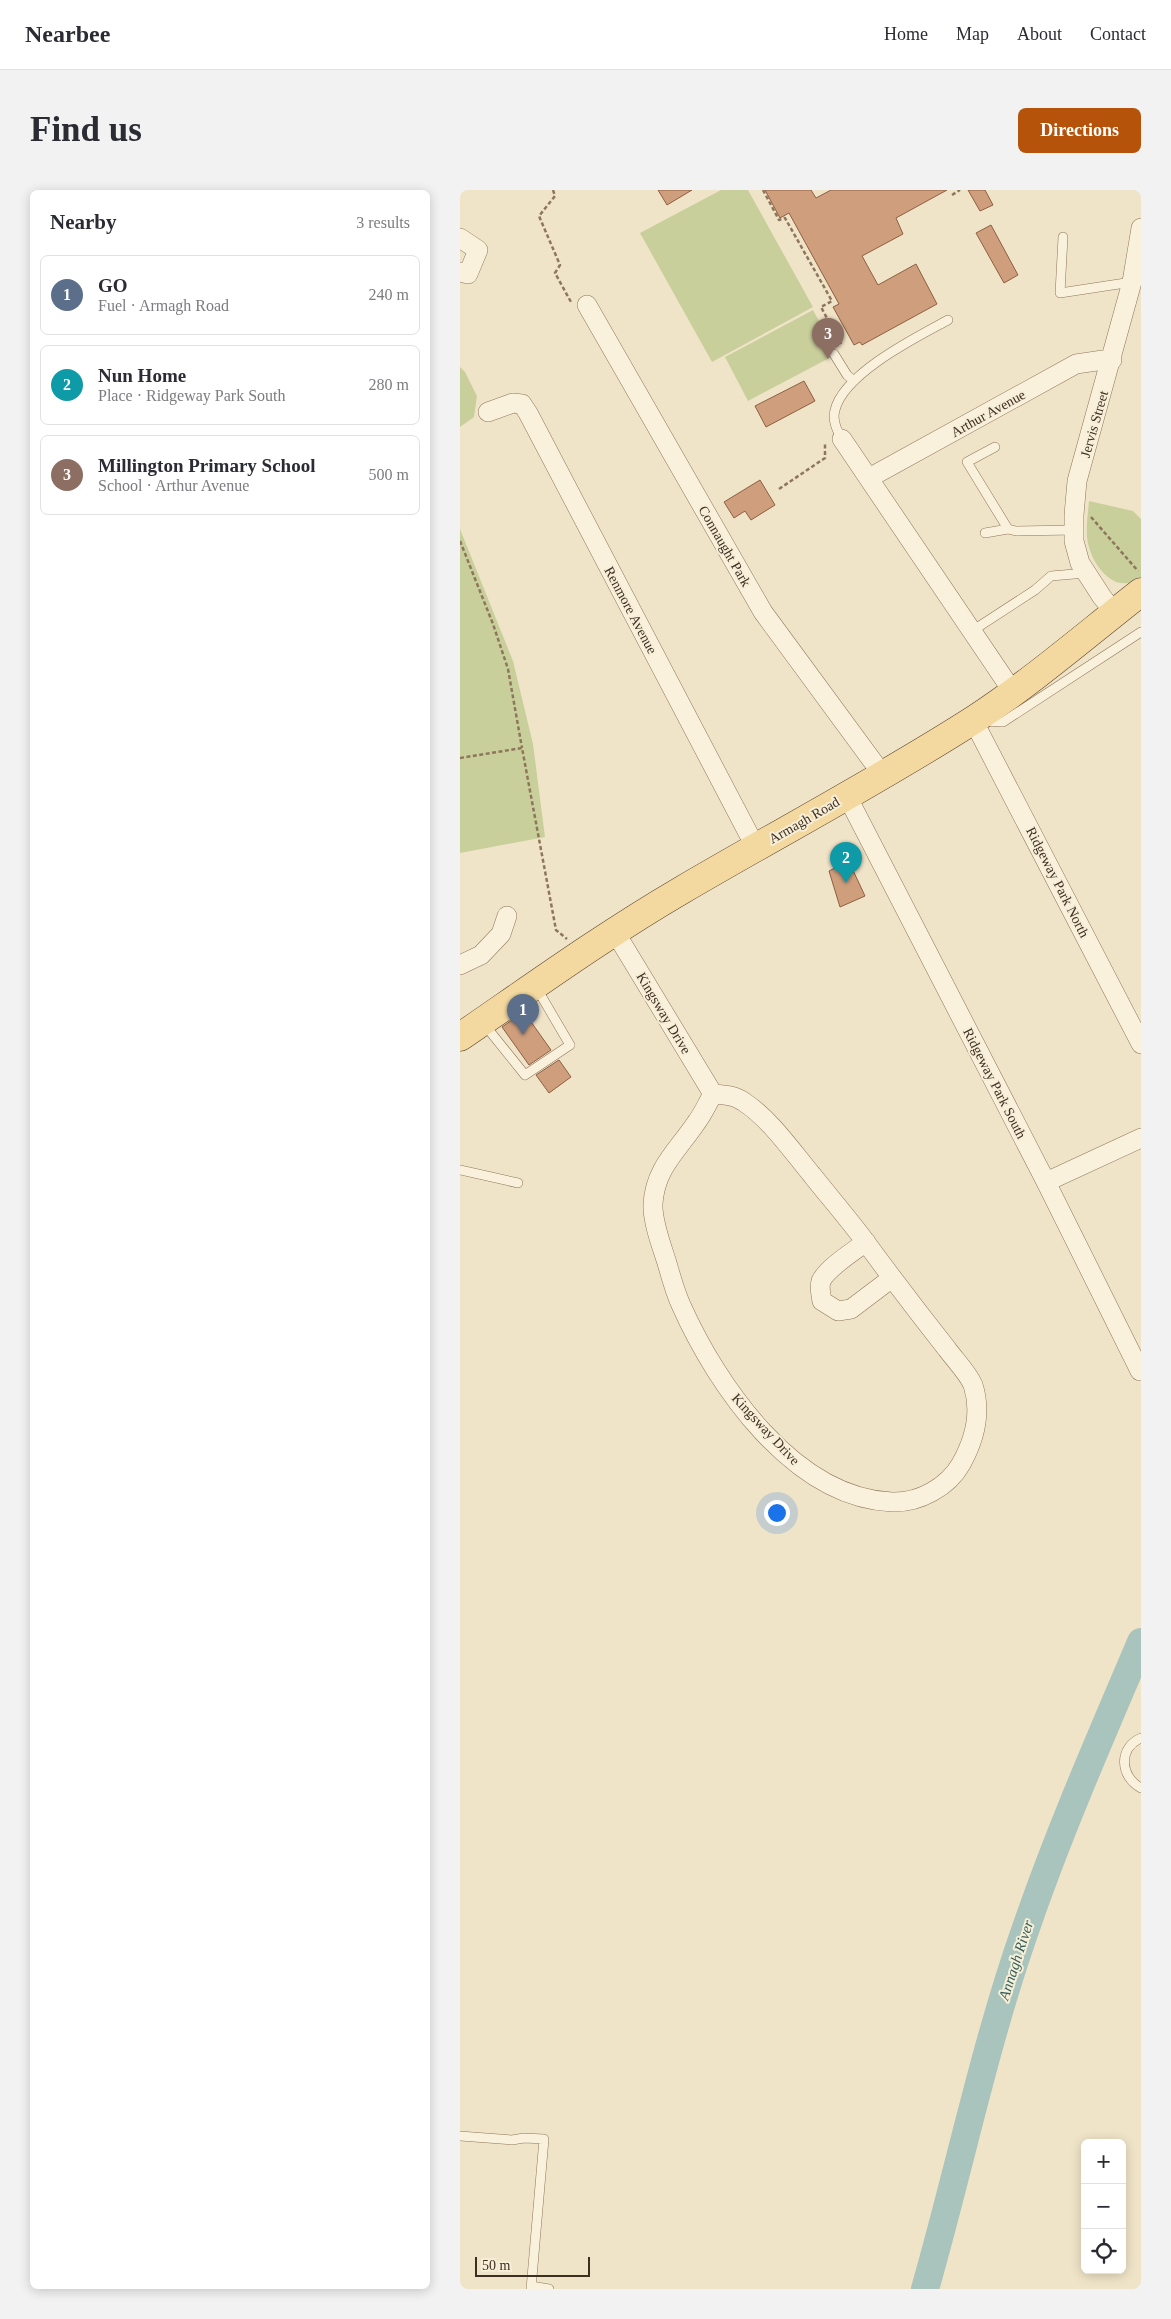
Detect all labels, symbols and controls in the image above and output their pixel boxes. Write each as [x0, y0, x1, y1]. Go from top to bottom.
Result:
text: Nearbee [25, 21, 110, 47]
text: Home [884, 24, 928, 44]
text: Map [956, 24, 989, 44]
text: About [1017, 24, 1062, 44]
text: Contact [1090, 24, 1146, 44]
button: Directions [1018, 108, 1141, 153]
text: Find us [30, 110, 142, 149]
text: Nearby [50, 210, 117, 234]
text: 3 results [356, 214, 410, 231]
text: GO [98, 275, 128, 296]
text: 1 [63, 286, 71, 303]
text: 240 m [369, 286, 409, 303]
text: Fuel · Armagh Road [98, 297, 229, 314]
pin: 3 [812, 318, 844, 359]
text: Nun Home [98, 365, 186, 386]
text: 2 [63, 376, 71, 393]
text: 280 m [369, 376, 409, 393]
text: Place · Ridgeway Park South [98, 387, 286, 404]
street label: Arthur Avenue [949, 387, 1028, 440]
street label: Jervis Street [1078, 389, 1111, 459]
text: Millington Primary School [98, 455, 315, 476]
text: 3 [63, 466, 71, 483]
text: 500 m [369, 466, 409, 483]
text: School · Arthur Avenue [98, 477, 249, 494]
street label: Connaught Park [695, 503, 754, 589]
street label: Renmore Avenue [601, 564, 660, 656]
street label: Armagh Road [766, 794, 842, 847]
street label: Ridgeway Park North [1023, 824, 1092, 940]
pin: 2 [830, 842, 862, 883]
street label: Kingsway Drive [633, 970, 694, 1057]
pin: 1 [507, 994, 539, 1035]
street label: Ridgeway Park South [960, 1025, 1029, 1141]
street label: Kingsway Drive [729, 1391, 803, 1468]
your location [764, 1500, 790, 1526]
water label: Annagh River [995, 1918, 1036, 2003]
map controls [1081, 2139, 1126, 2274]
button: + [1081, 2139, 1126, 2184]
button: − [1081, 2184, 1126, 2229]
button: locate [1081, 2229, 1126, 2274]
scale bar [475, 2254, 590, 2277]
text: 50 m [482, 2258, 510, 2273]

